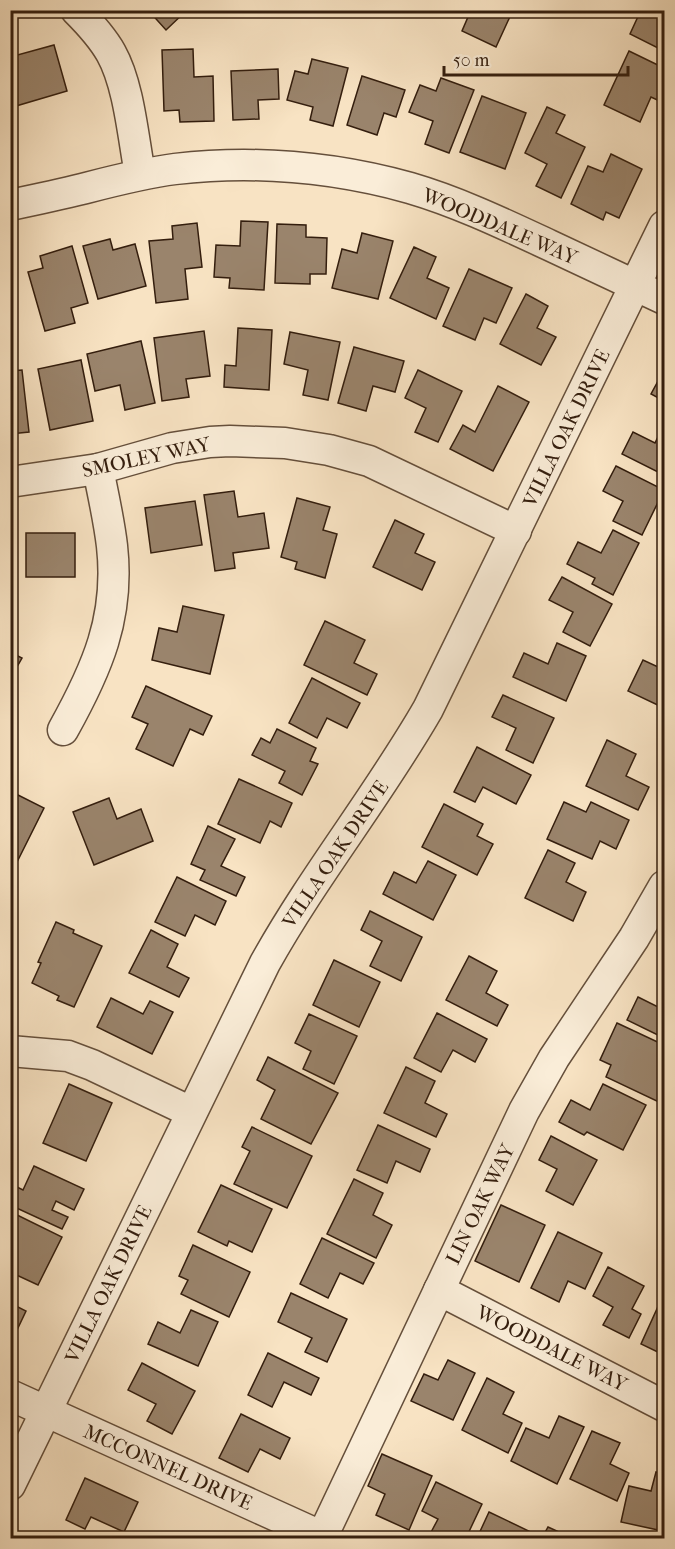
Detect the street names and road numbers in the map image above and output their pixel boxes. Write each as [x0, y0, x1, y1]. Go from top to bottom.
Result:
street label: WOODDALE WAY [418, 183, 582, 270]
street label: VILLA OAK DRIVE [518, 346, 615, 512]
street label: SMOLEY WAY [80, 432, 214, 482]
street label: VILLA OAK DRIVE [277, 776, 393, 933]
street label: LIN OAK WAY [441, 1139, 520, 1268]
street label: VILLA OAK DRIVE [60, 1202, 157, 1368]
street label: WOODDALE WAY [472, 1300, 632, 1397]
street label: MCCONNEL DRIVE [80, 1420, 256, 1515]

